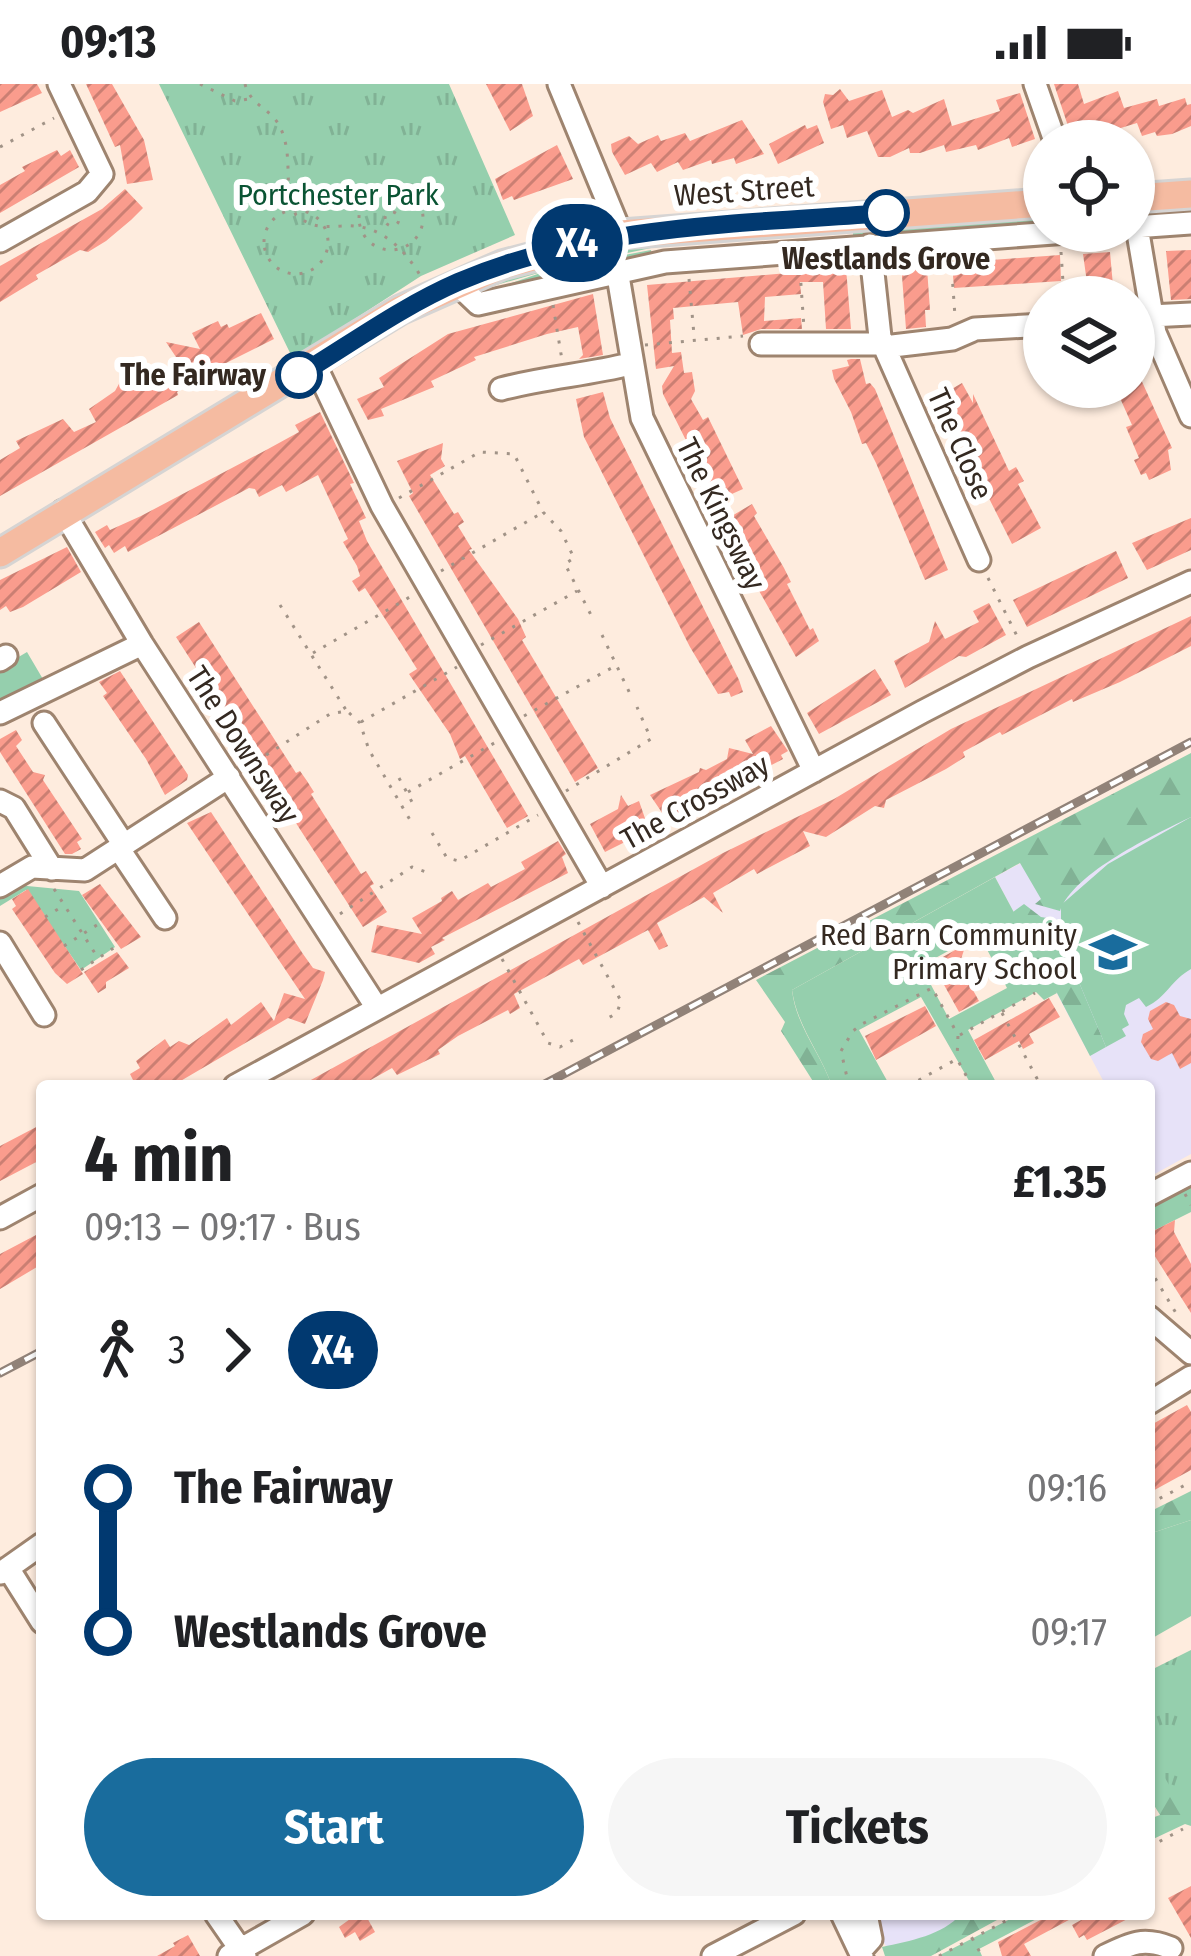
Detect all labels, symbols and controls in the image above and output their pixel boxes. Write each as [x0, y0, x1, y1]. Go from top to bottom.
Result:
text: 09:13 [60, 15, 157, 69]
map controls [1023, 120, 1155, 408]
button: locate [1023, 120, 1155, 252]
street label: West Street [673, 168, 815, 214]
park label: Portchester Park [237, 177, 439, 213]
marker: Westlands Grove [864, 191, 908, 235]
line badge: X4 [523, 204, 631, 282]
text: X4 [556, 218, 598, 268]
place label: Westlands Grove [782, 241, 990, 277]
button: layers [1023, 276, 1155, 408]
marker: The Fairway [277, 353, 321, 397]
place label: The Fairway [120, 357, 267, 393]
street label: The Close [920, 383, 1000, 505]
street label: The Kingsway [669, 432, 773, 596]
street label: The Downsway [179, 660, 307, 831]
street label: The Crossway [615, 746, 776, 857]
place label: Red Barn Community Primary School [820, 917, 1078, 987]
school or university icon: Red Barn Community Primary School [1088, 927, 1138, 977]
text: 4 min [84, 1119, 234, 1198]
text: £1.35 [1013, 1155, 1107, 1209]
text: 09:13 – 09:17 · Bus [84, 1204, 361, 1250]
icon: walk [84, 1317, 150, 1383]
icon: forward [204, 1317, 270, 1383]
text: X4 [312, 1325, 354, 1375]
text: 3 [168, 1327, 186, 1373]
text: The Fairway [174, 1461, 393, 1515]
text: 09:16 [1027, 1465, 1107, 1511]
text: Westlands Grove [174, 1605, 487, 1659]
text: 09:17 [1030, 1609, 1107, 1655]
button: Start [84, 1758, 584, 1896]
button: Tickets [608, 1758, 1107, 1896]

